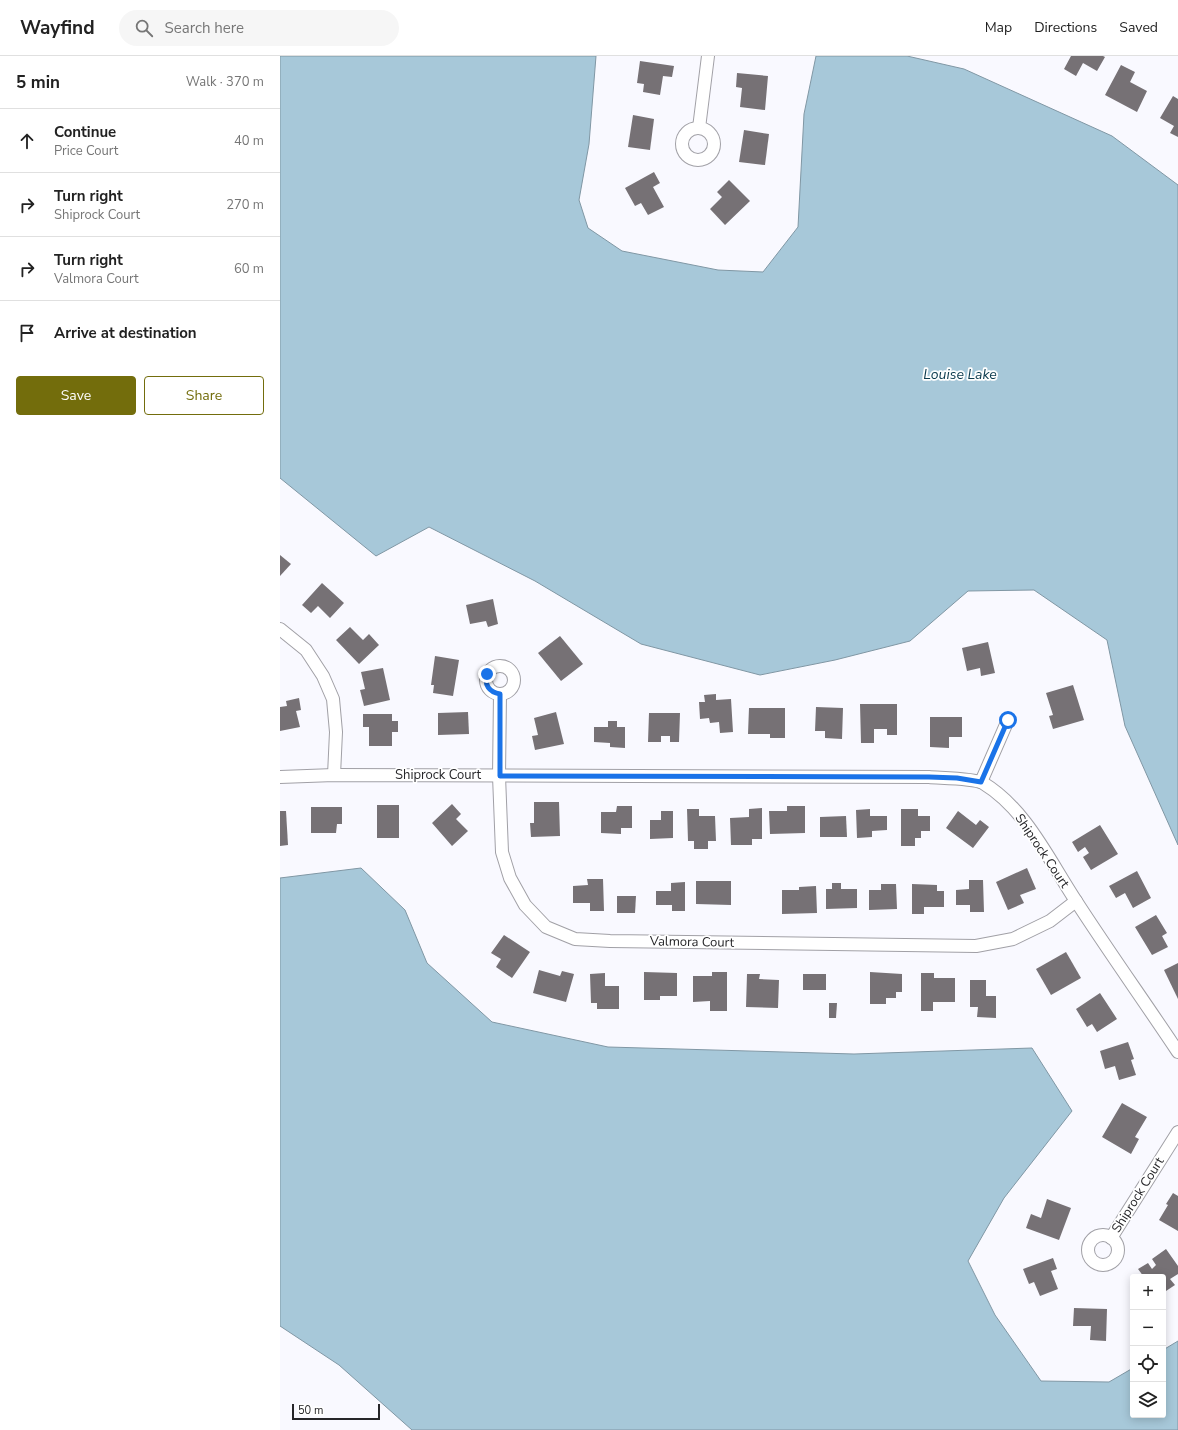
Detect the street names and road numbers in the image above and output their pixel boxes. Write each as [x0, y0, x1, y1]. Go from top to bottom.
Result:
street label: Shiprock Court [395, 766, 481, 784]
street label: Shiprock Court [1010, 810, 1074, 892]
street label: Valmora Court [649, 932, 735, 952]
street label: Shiprock Court [1108, 1153, 1169, 1236]

